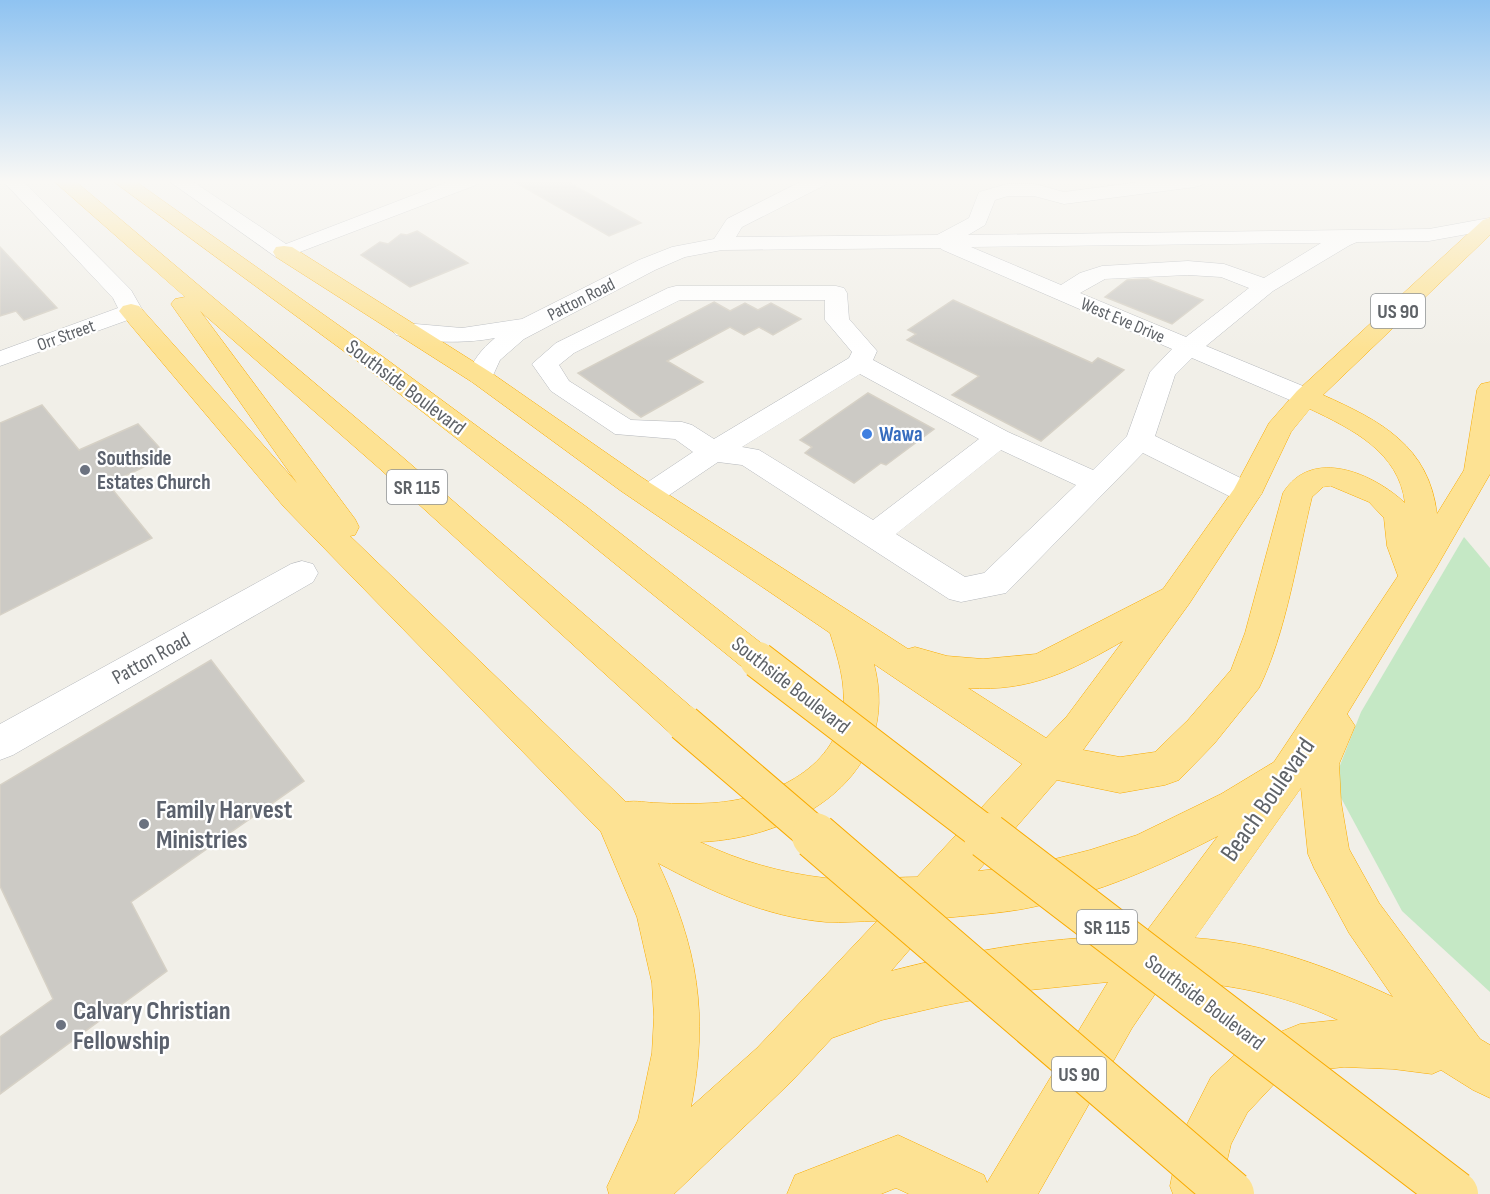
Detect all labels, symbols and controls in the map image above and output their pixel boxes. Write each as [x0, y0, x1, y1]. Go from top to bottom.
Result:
street label: Patton Road [544, 273, 619, 325]
street label: West Eve Drive [1078, 293, 1168, 348]
road number: US 90 [1371, 294, 1425, 328]
street label: Orr Street [34, 315, 98, 356]
street label: Southside Boulevard [341, 334, 470, 440]
place label: Wawa [879, 422, 923, 447]
marker: Wawa [860, 427, 874, 441]
place label: Southside Estates Church [97, 446, 211, 495]
marker: Southside Estates Church [78, 463, 92, 477]
road number: SR 115 [387, 470, 447, 504]
street label: Patton Road [108, 627, 195, 690]
street label: Southside Boulevard [727, 631, 855, 739]
street label: Beach Boulevard [1214, 732, 1322, 868]
place label: Family Harvest Ministries [156, 795, 293, 856]
marker: Family Harvest Ministries [137, 817, 151, 831]
road number: SR 115 [1077, 910, 1137, 944]
street label: Southside Boulevard [1140, 949, 1269, 1055]
place label: Calvary Christian Fellowship [73, 996, 231, 1057]
marker: Calvary Christian Fellowship [54, 1018, 68, 1032]
road number: US 90 [1052, 1057, 1106, 1091]

